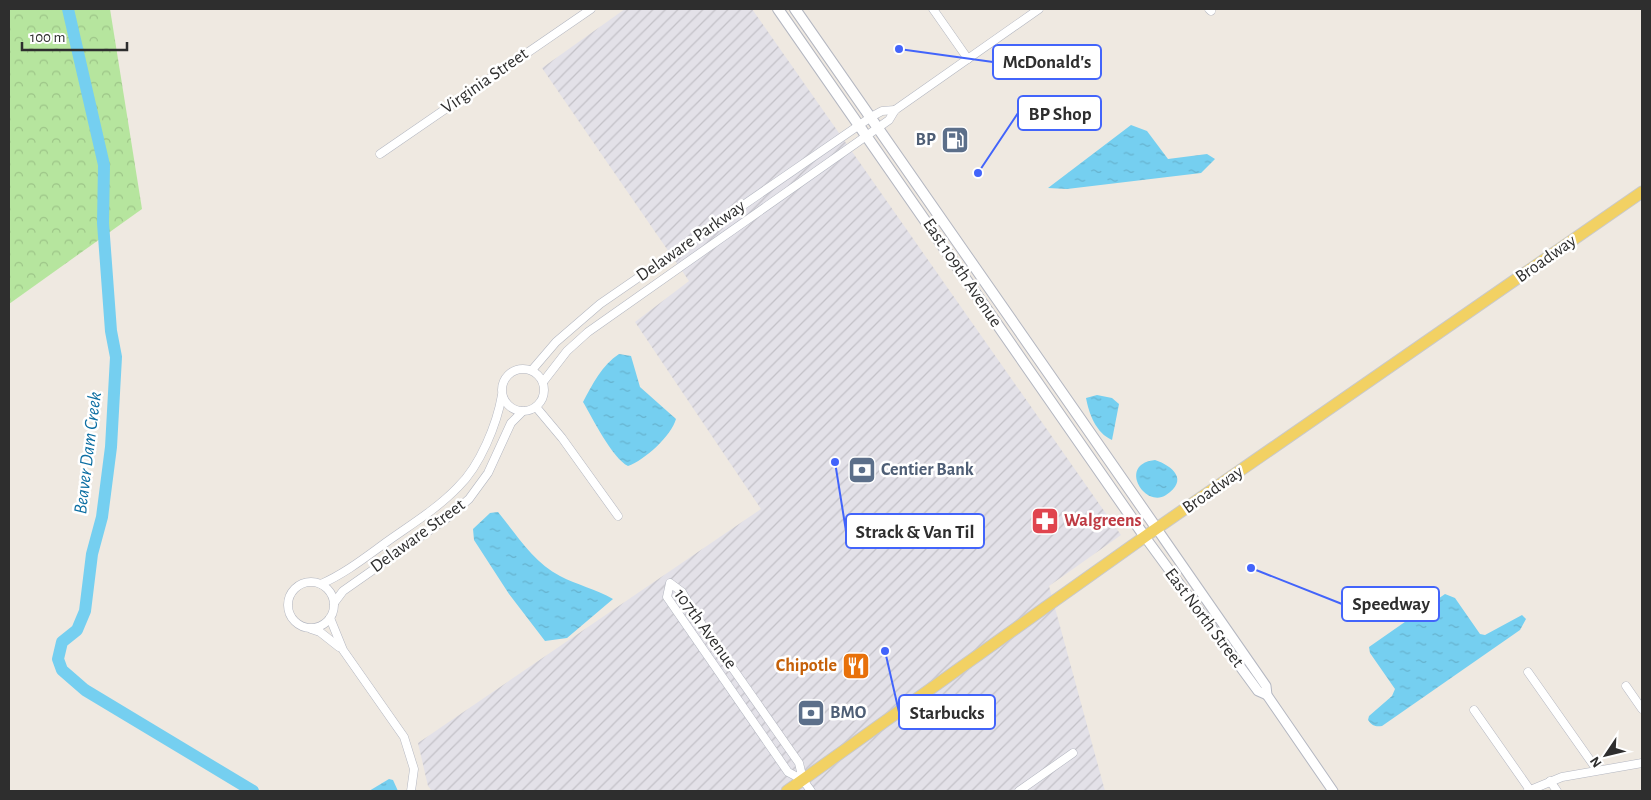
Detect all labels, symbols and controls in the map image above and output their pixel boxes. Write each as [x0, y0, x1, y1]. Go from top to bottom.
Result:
scale bar [22, 20, 128, 52]
text: 100 m [30, 30, 65, 45]
street label: Virginia Street [439, 45, 532, 117]
callout: McDonald's [993, 45, 1101, 79]
text: McDonald's [1003, 53, 1091, 72]
callout: BP Shop [1018, 96, 1101, 130]
text: BP Shop [1028, 105, 1092, 124]
fuel station icon: BP [940, 125, 970, 155]
place label: BP [916, 131, 936, 149]
street label: Delaware Parkway [633, 197, 749, 285]
street label: East 109th Avenue [919, 215, 1005, 331]
street label: Broadway [1512, 232, 1580, 286]
water label: Beaver Dam Creek [71, 390, 105, 515]
bank icon: Centier Bank [847, 455, 877, 485]
place label: Centier Bank [881, 461, 974, 479]
street label: Broadway [1179, 463, 1247, 517]
street label: Delaware Street [367, 496, 469, 576]
pharmacy icon: Walgreens [1030, 506, 1060, 536]
place label: Walgreens [1064, 512, 1141, 530]
callout: Strack & Van Til [846, 514, 984, 548]
text: Strack & Van Til [856, 523, 974, 542]
street label: East North Street [1161, 565, 1247, 671]
street label: 107th Avenue [670, 586, 740, 672]
callout: Speedway [1342, 587, 1439, 621]
text: Speedway [1352, 595, 1430, 614]
restaurant icon: Chipotle [841, 651, 871, 681]
place label: Chipotle [776, 657, 837, 675]
callout: Starbucks [899, 695, 995, 729]
bank icon: BMO [796, 698, 826, 728]
place label: BMO [830, 704, 867, 722]
text: Starbucks [909, 704, 985, 723]
north arrow [1581, 730, 1631, 780]
text: N [1588, 754, 1605, 770]

